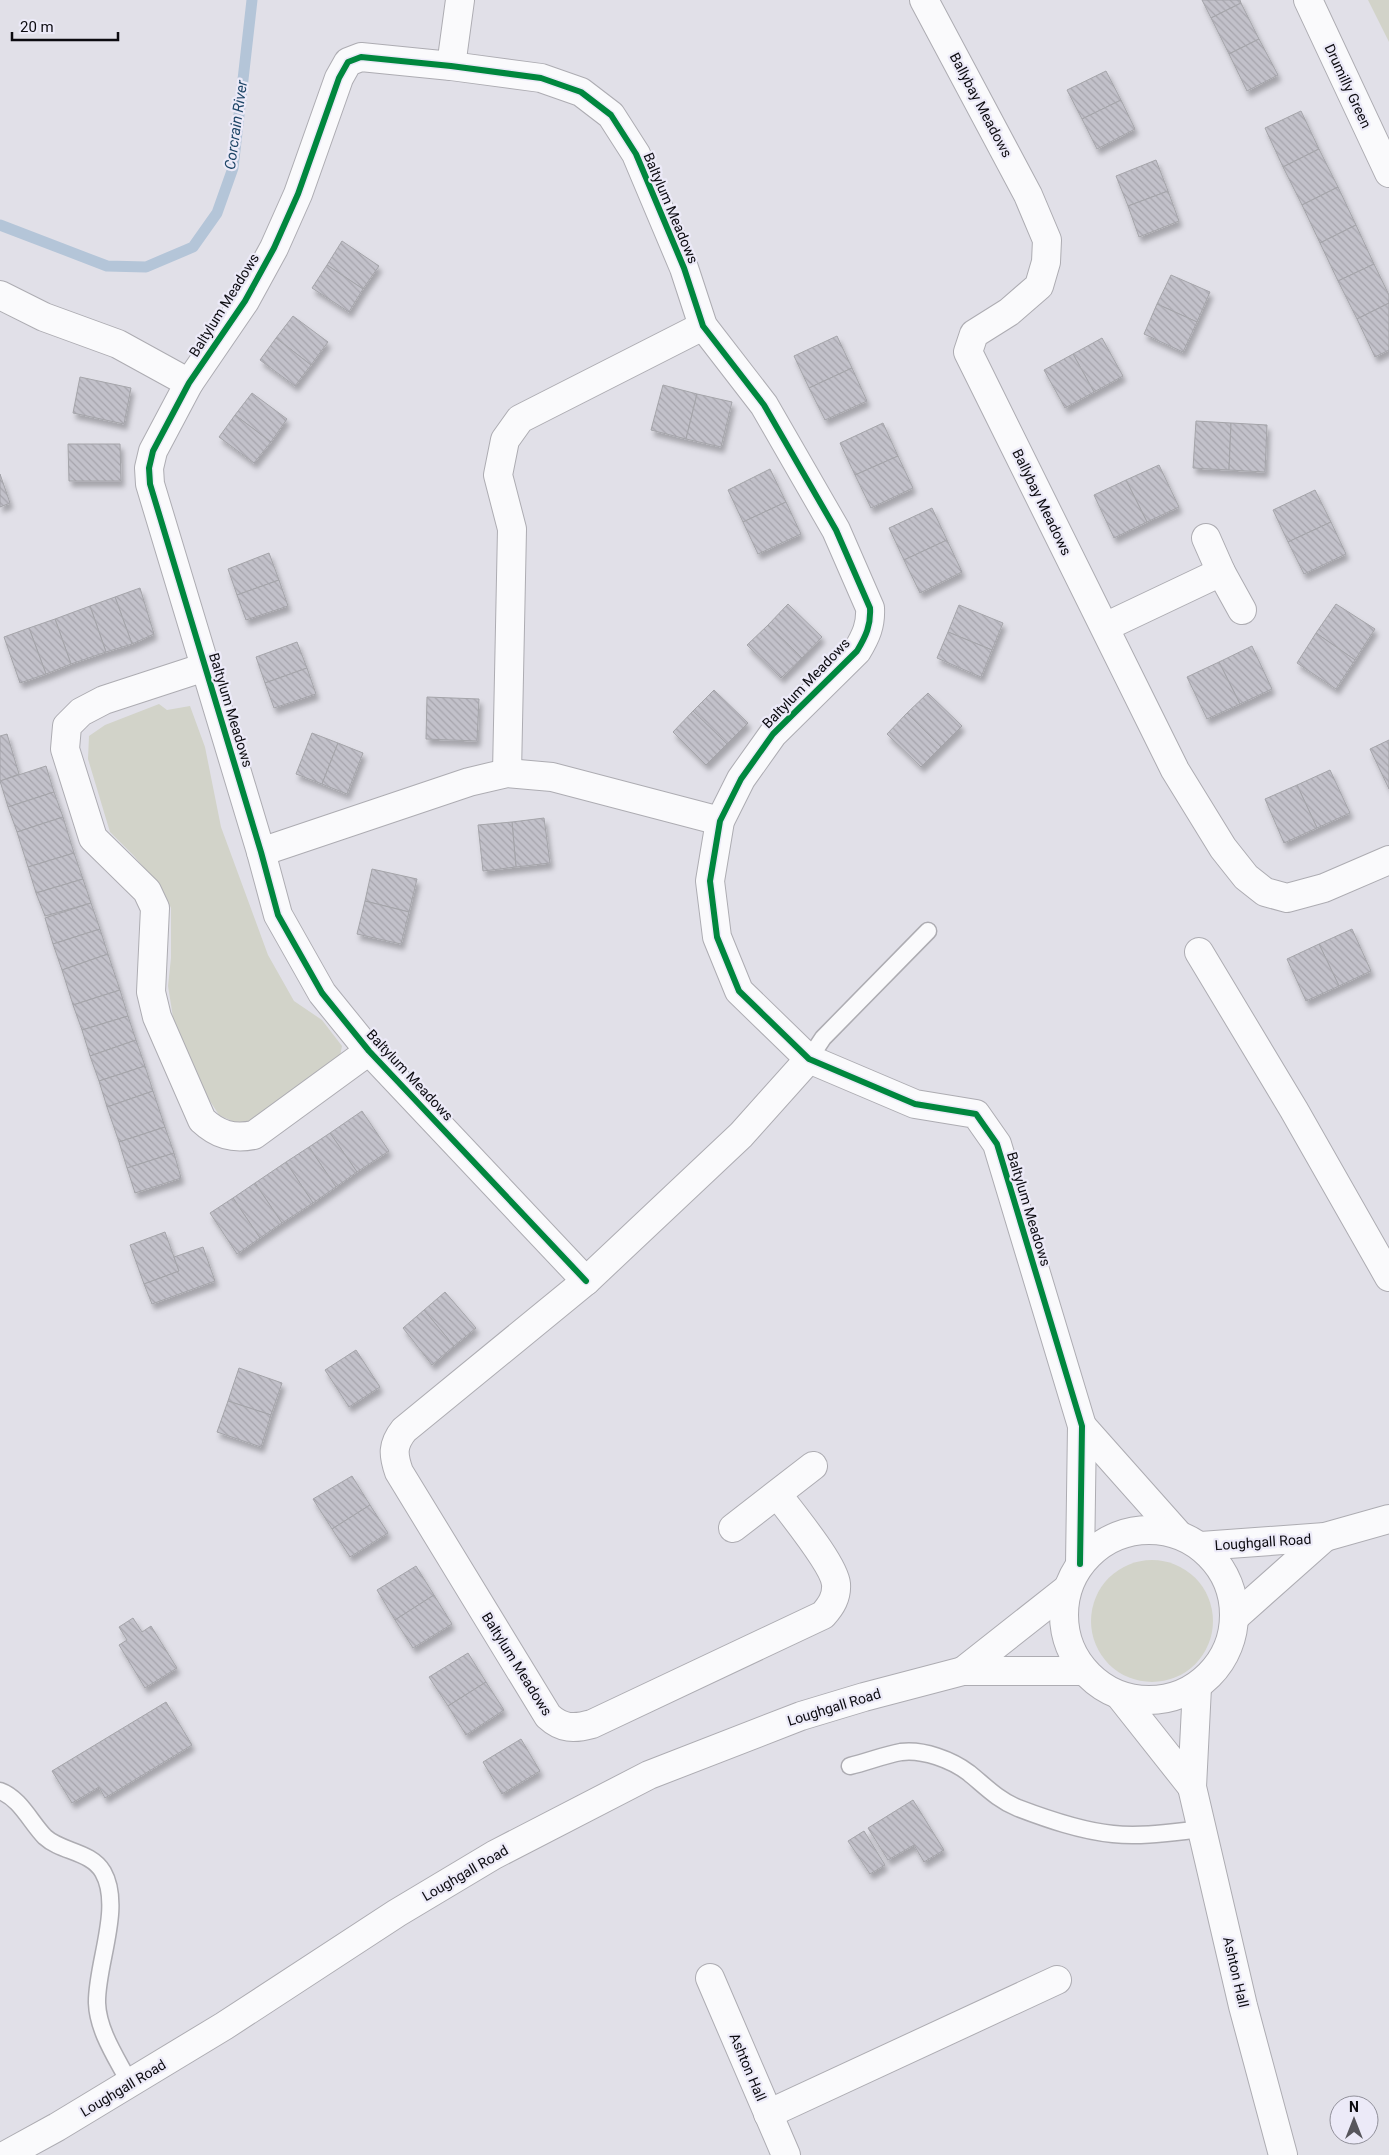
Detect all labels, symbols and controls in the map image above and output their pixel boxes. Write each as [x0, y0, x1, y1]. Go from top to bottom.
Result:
scale bar [12, 10, 119, 42]
text: 20 m [20, 18, 54, 36]
street label: Drumilly Green [1322, 41, 1374, 131]
street label: Ballybay Meadows [947, 50, 1015, 160]
water label: Corcrain River [221, 78, 251, 171]
street label: Baltylum Meadows [640, 150, 702, 266]
street label: Baltylum Meadows [186, 250, 262, 360]
street label: Ballybay Meadows [1009, 446, 1075, 558]
street label: Baltylum Meadows [759, 635, 853, 731]
street label: Baltylum Meadows [206, 651, 256, 769]
street label: Baltylum Meadows [364, 1026, 456, 1124]
street label: Baltylum Meadows [1004, 1150, 1054, 1268]
street label: Loughgall Road [1214, 1531, 1312, 1553]
street label: Baltylum Meadows [479, 1609, 555, 1719]
street label: Loughgall Road [785, 1685, 883, 1729]
street label: Loughgall Road [419, 1842, 511, 1904]
street label: Ashton Hall [1220, 1935, 1252, 2009]
street label: Ashton Hall [727, 2031, 769, 2103]
street label: Loughgall Road [77, 2056, 169, 2120]
north arrow [1329, 2095, 1379, 2145]
text: N [1349, 2099, 1359, 2115]

